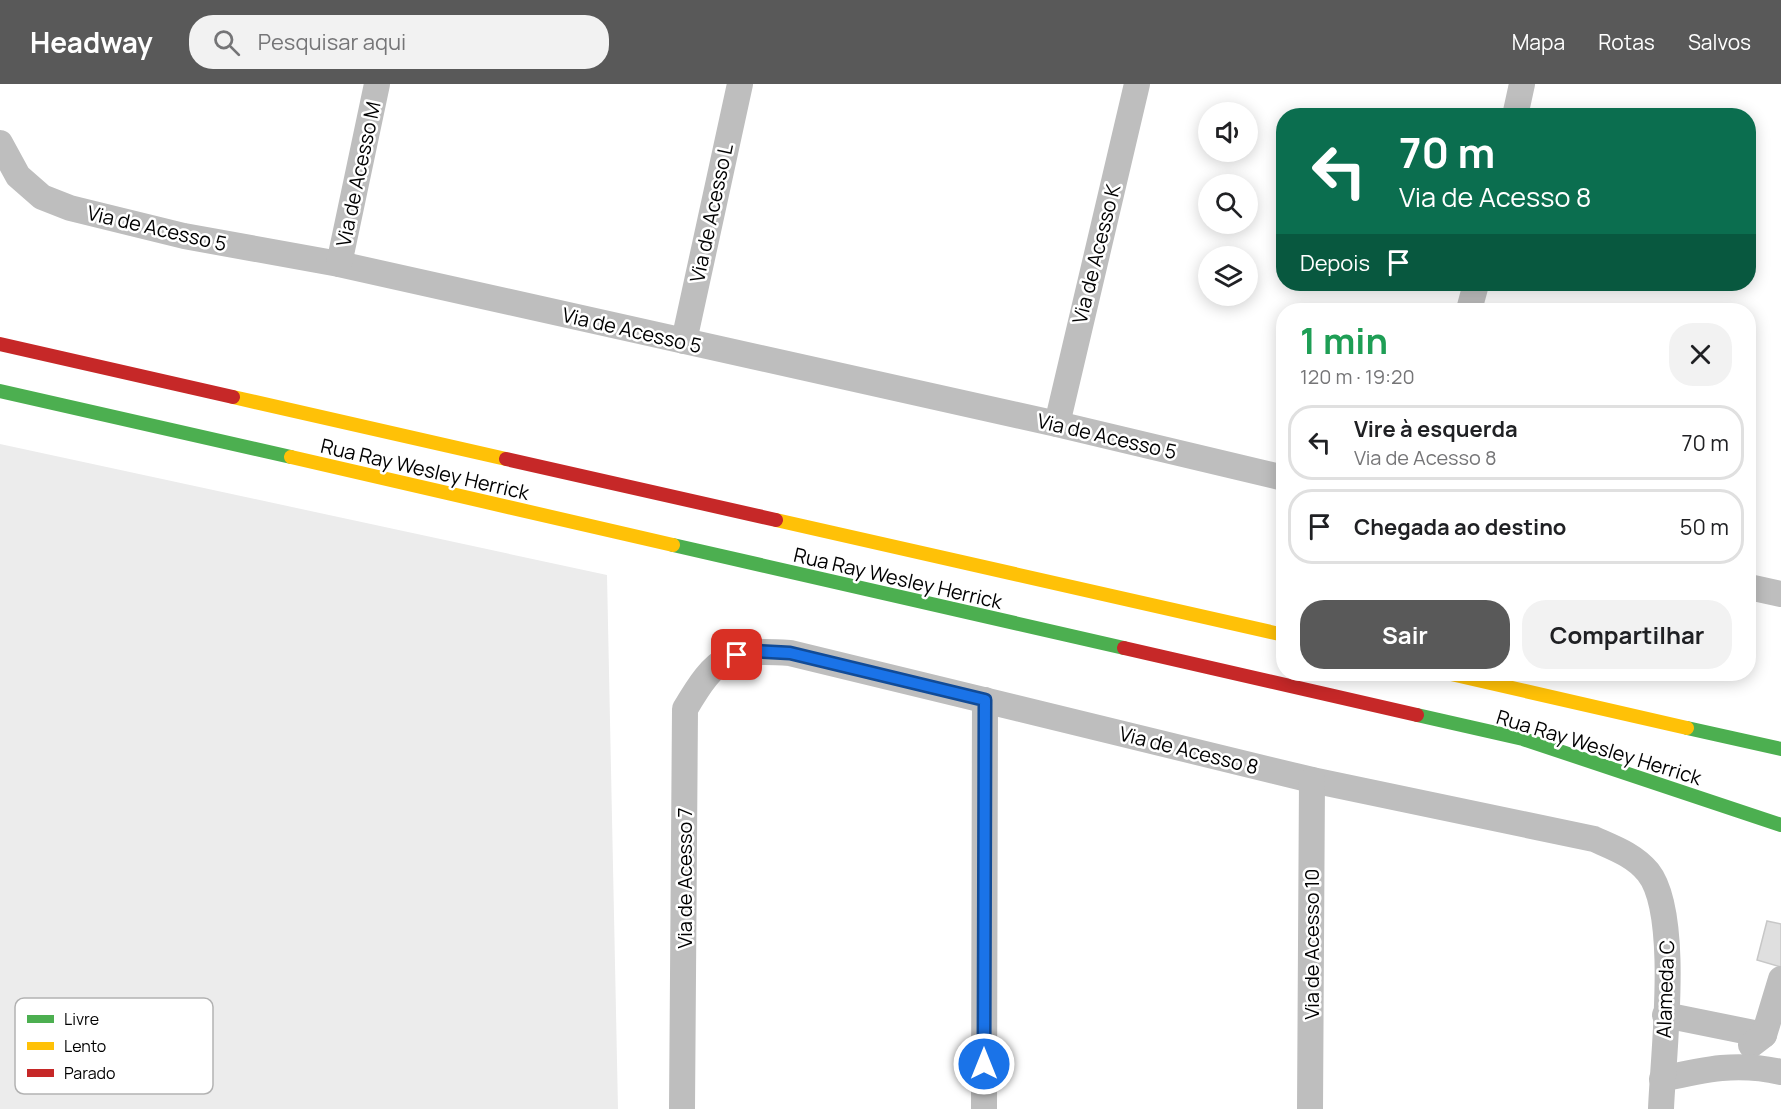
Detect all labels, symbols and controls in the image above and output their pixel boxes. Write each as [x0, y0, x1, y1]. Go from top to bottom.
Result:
search box [189, 15, 609, 69]
text: Headway [30, 23, 153, 61]
icon: search [210, 26, 243, 59]
text: Pesquisar aqui [258, 27, 406, 57]
text: Mapa [1512, 28, 1565, 56]
text: Rotas [1598, 28, 1655, 56]
text: Salvos [1688, 28, 1751, 56]
street label: Via de Acesso M [329, 99, 387, 249]
map controls [1198, 102, 1258, 306]
button: sound [1198, 102, 1258, 162]
text: 70 m [1399, 123, 1495, 181]
icon: left [1300, 132, 1378, 210]
street label: Via de Acesso L [683, 141, 739, 285]
button: search [1198, 174, 1258, 234]
text: Via de Acesso 8 [1399, 178, 1591, 215]
street label: Via de Acesso K [1066, 181, 1126, 327]
street label: Via de Acesso 5 [85, 199, 229, 257]
button: layers [1198, 246, 1258, 306]
icon: arrive [1382, 246, 1415, 279]
text: Depois [1300, 248, 1370, 278]
street label: Via de Acesso 5 [560, 301, 704, 359]
text: 1 min [1300, 316, 1388, 365]
button: close [1669, 323, 1732, 386]
text: 120 m · 19:20 [1300, 363, 1415, 390]
street label: Via de Acesso 5 [1035, 407, 1179, 465]
text: Vire à esquerda [1354, 414, 1518, 444]
icon: left [1303, 426, 1336, 459]
text: 70 m [1681, 428, 1729, 458]
street label: Rua Ray Wesley Herrick [318, 432, 533, 506]
text: Via de Acesso 8 [1354, 444, 1497, 471]
icon: arrive [1303, 510, 1336, 543]
text: Chegada ao destino [1354, 512, 1566, 542]
text: 50 m [1680, 512, 1729, 542]
street label: Rua Ray Wesley Herrick [791, 541, 1006, 615]
button: Sair [1300, 600, 1510, 669]
button: Compartilhar [1522, 600, 1732, 669]
pin [711, 629, 762, 680]
icon: arrive [720, 638, 753, 671]
street label: Rua Ray Wesley Herrick [1493, 703, 1706, 791]
street label: Via de Acesso 8 [1117, 720, 1261, 780]
street label: Via de Acesso 7 [671, 808, 698, 949]
street label: Via de Acesso 10 [1298, 869, 1325, 1019]
street label: Alameda C [1650, 939, 1680, 1039]
legend [15, 998, 213, 1094]
text: Livre [64, 1008, 99, 1030]
position arrow [952, 1032, 1016, 1096]
text: Lento [64, 1035, 106, 1057]
text: Parado [64, 1062, 115, 1084]

